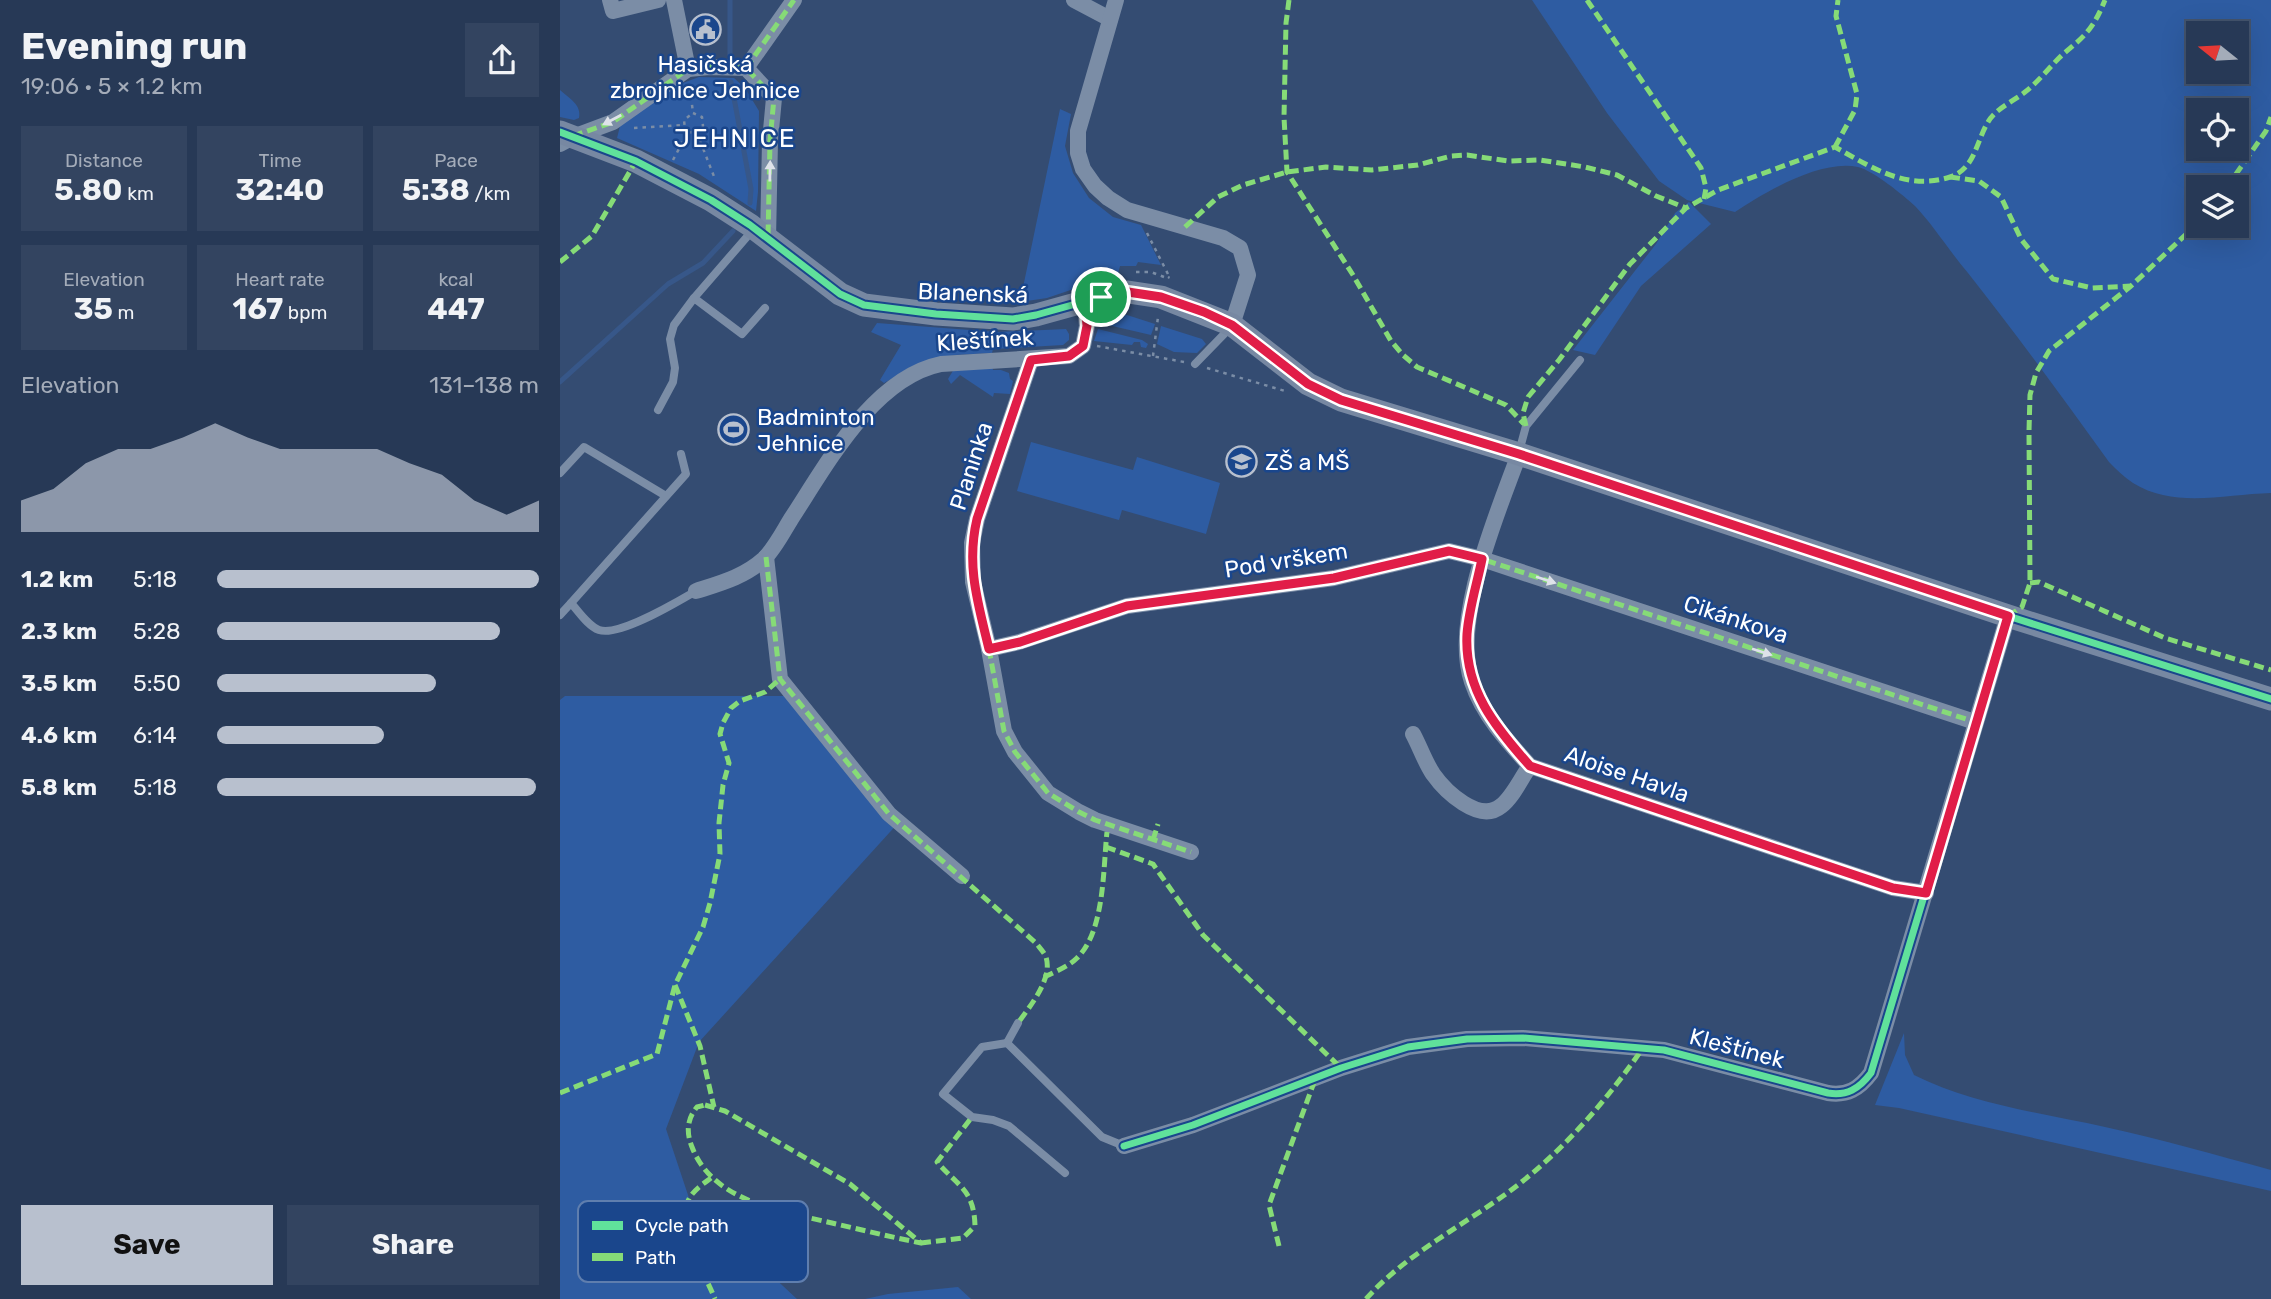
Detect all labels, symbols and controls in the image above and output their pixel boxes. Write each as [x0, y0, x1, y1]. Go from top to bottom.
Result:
public building icon: Hasičská zbrojnice Jehnice [688, 13, 722, 47]
north arrow [2186, 21, 2249, 84]
map controls [2186, 21, 2249, 238]
text: Evening run [21, 23, 247, 69]
button: share [465, 23, 539, 97]
place label: Hasičská zbrojnice Jehnice [610, 50, 800, 104]
text: 19:06 · 5 × 1.2 km [21, 72, 203, 100]
button: locate [2186, 98, 2249, 161]
one-way arrow [602, 115, 622, 126]
district label: JEHNICE [673, 123, 797, 154]
text: Distance [65, 149, 143, 172]
text: Time [258, 149, 302, 172]
text: Pace [434, 149, 478, 172]
one-way arrow [764, 160, 775, 182]
text: 5.80 [54, 172, 123, 208]
text: 32:40 [236, 172, 324, 208]
text: 5:38 [402, 172, 470, 208]
button: layers [2186, 175, 2249, 238]
text: km [123, 182, 154, 205]
text: /km [470, 182, 510, 205]
pin [1071, 267, 1131, 327]
text: Elevation [63, 268, 145, 291]
text: Heart rate [235, 268, 325, 291]
text: kcal [439, 268, 473, 291]
street label: Blanenská [917, 277, 1029, 309]
icon: arrive [1082, 278, 1120, 316]
text: 35 [74, 291, 113, 327]
text: 167 [233, 291, 283, 327]
text: 447 [427, 291, 485, 327]
text: m [113, 301, 134, 324]
text: bpm [283, 301, 327, 324]
street label: Kleštínek [936, 323, 1035, 357]
text: Elevation [21, 371, 120, 399]
text: 131–138 m [429, 371, 539, 399]
place label: Badminton Jehnice [757, 403, 875, 457]
sports icon: Badminton Jehnice [717, 413, 751, 447]
street label: Planinka [944, 418, 998, 514]
school or university icon: ZŠ a MŠ [1225, 445, 1259, 479]
place label: ZŠ a MŠ [1265, 448, 1350, 476]
street label: Pod vrškem [1222, 536, 1350, 584]
text: 1.2 km [21, 565, 93, 593]
text: 5:18 [133, 565, 177, 593]
one-way arrow [1536, 576, 1557, 586]
street label: Cikánkova [1680, 589, 1792, 649]
text: 2.3 km [21, 617, 97, 645]
text: 5:28 [133, 617, 181, 645]
one-way arrow [1752, 647, 1773, 658]
text: 3.5 km [21, 669, 97, 697]
text: 5:50 [133, 669, 181, 697]
text: 4.6 km [21, 721, 97, 749]
text: 6:14 [133, 721, 177, 749]
street label: Aloise Havla [1561, 740, 1693, 808]
text: 5.8 km [21, 773, 97, 801]
text: 5:18 [133, 773, 177, 801]
street label: Kleštínek [1686, 1022, 1788, 1074]
legend [578, 1201, 808, 1282]
button: Save [21, 1205, 273, 1285]
button: Share [287, 1205, 539, 1285]
text: Cycle path [635, 1214, 729, 1237]
text: Path [635, 1246, 676, 1269]

